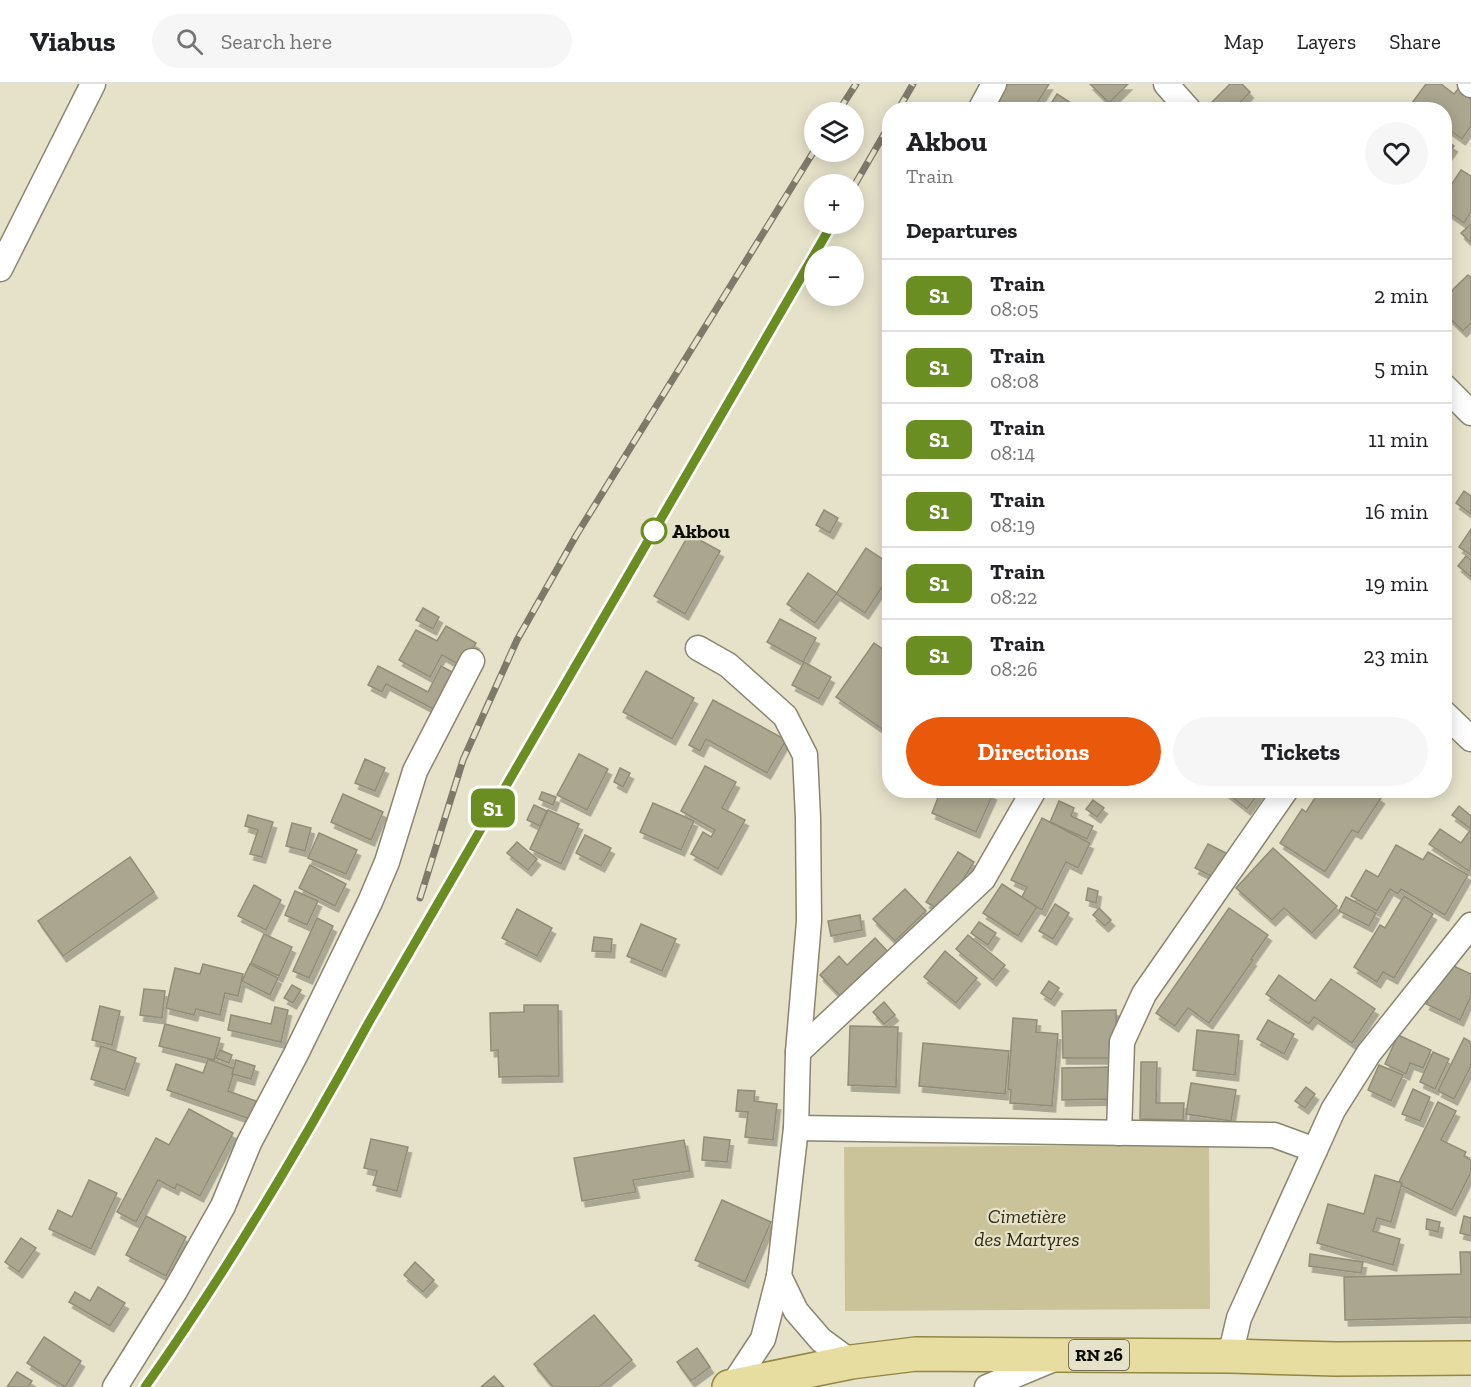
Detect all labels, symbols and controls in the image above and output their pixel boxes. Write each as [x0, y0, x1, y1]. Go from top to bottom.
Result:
search box [152, 14, 572, 68]
text: Viabus [30, 25, 116, 58]
icon: search [173, 25, 206, 58]
text: Search here [221, 28, 332, 55]
text: Map [1224, 29, 1264, 54]
text: Layers [1297, 29, 1356, 54]
text: Share [1389, 29, 1441, 54]
map controls [804, 102, 864, 306]
button: layers [804, 102, 864, 162]
button: heart [1365, 122, 1428, 185]
text: Akbou [906, 125, 987, 158]
text: Train [906, 164, 953, 188]
button: + [804, 174, 864, 234]
text: Departures [906, 217, 1017, 244]
button: − [804, 246, 864, 306]
text: Train [990, 270, 1045, 297]
text: 2 min [1374, 282, 1428, 309]
text: S1 [929, 283, 949, 308]
text: 08:05 [990, 297, 1039, 321]
text: Train [990, 342, 1045, 369]
text: 5 min [1374, 354, 1428, 381]
text: S1 [929, 355, 949, 380]
text: 08:08 [990, 369, 1039, 393]
text: Train [990, 414, 1045, 441]
text: 11 min [1368, 426, 1428, 453]
text: S1 [929, 427, 949, 452]
text: 08:14 [990, 441, 1035, 465]
text: Train [990, 486, 1045, 513]
text: 16 min [1365, 498, 1428, 525]
text: S1 [929, 499, 949, 524]
text: 08:19 [990, 513, 1035, 537]
marker: Akbou [641, 518, 667, 544]
place label: Akbou [672, 519, 730, 543]
text: Train [990, 558, 1045, 585]
text: 19 min [1365, 570, 1428, 597]
text: S1 [929, 571, 949, 596]
text: 08:22 [990, 585, 1037, 609]
text: Train [990, 630, 1045, 657]
text: 23 min [1363, 642, 1428, 669]
text: S1 [929, 643, 949, 668]
text: 08:26 [990, 657, 1038, 681]
button: Directions [906, 717, 1161, 786]
button: Tickets [1173, 717, 1428, 786]
line badge: S1 [466, 788, 520, 828]
text: S1 [483, 796, 503, 821]
park label: Cimetière des Martyres [974, 1204, 1080, 1251]
road number: RN 26 [1069, 1340, 1129, 1370]

